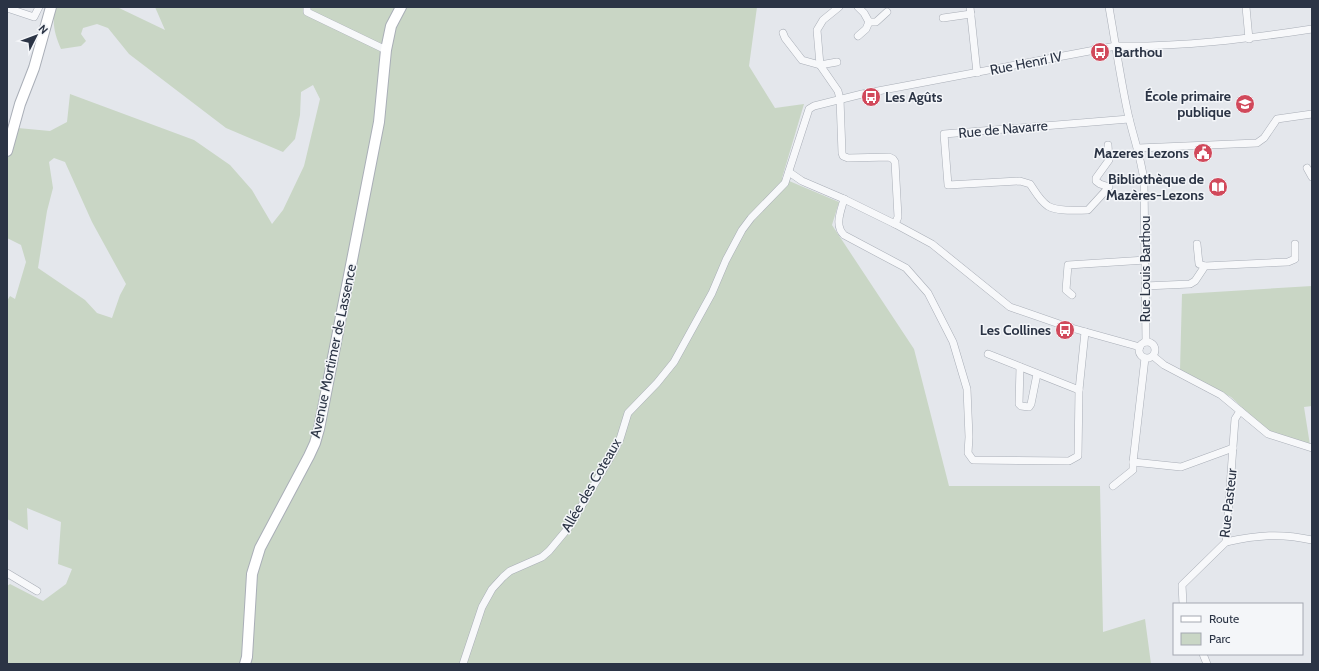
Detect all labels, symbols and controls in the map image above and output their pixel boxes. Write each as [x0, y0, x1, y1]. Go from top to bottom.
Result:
north arrow [16, 16, 56, 56]
text: N [36, 22, 51, 37]
bus stop icon: Barthou [1089, 41, 1111, 63]
place label: Barthou [1114, 43, 1163, 61]
street label: Rue Henri IV [988, 47, 1064, 79]
bus stop icon: Les Agûts [860, 86, 882, 108]
place label: École primaire publique [1145, 87, 1231, 121]
place label: Les Agûts [885, 88, 942, 106]
school or university icon: École primaire publique [1234, 93, 1256, 115]
street label: Rue de Navarre [958, 116, 1048, 142]
public building icon: Mazeres Lezons [1192, 142, 1214, 164]
place label: Mazeres Lezons [1094, 144, 1189, 162]
place label: Bibliothèque de Mazères-Lezons [1106, 170, 1204, 204]
library icon: Bibliothèque de Mazères-Lezons [1207, 176, 1229, 198]
street label: Rue Louis Barthou [1136, 216, 1154, 322]
street label: Avenue Mortimer de Lassence [306, 262, 360, 440]
bus stop icon: Les Collines [1054, 319, 1076, 341]
place label: Les Collines [980, 321, 1051, 339]
street label: Allée des Coteaux [557, 435, 625, 535]
street label: Rue Pasteur [1215, 467, 1241, 539]
legend [1173, 603, 1303, 655]
text: Route [1209, 611, 1239, 626]
text: Parc [1209, 631, 1231, 646]

